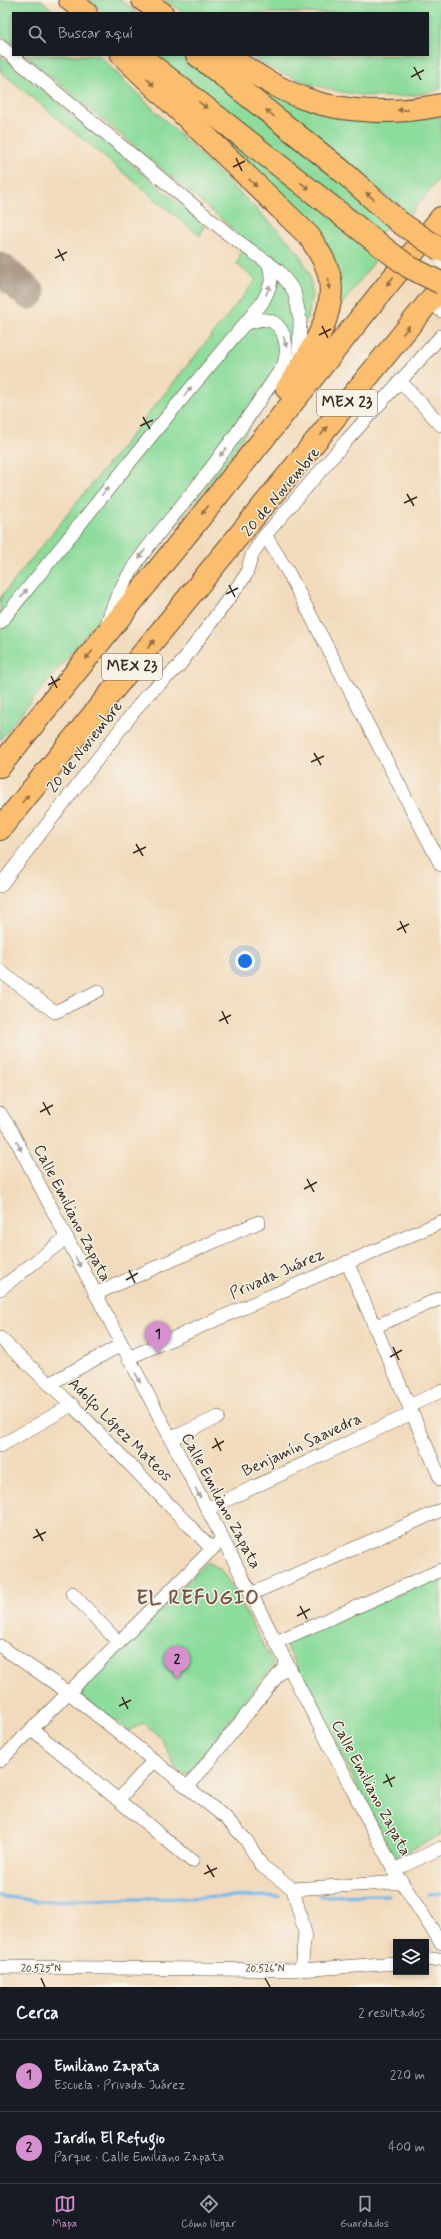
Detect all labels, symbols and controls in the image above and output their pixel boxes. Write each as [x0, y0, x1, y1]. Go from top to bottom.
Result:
search box [12, 12, 429, 56]
icon: search [26, 23, 48, 45]
text: Buscar aquí [58, 24, 133, 44]
one-way arrow [145, 77, 155, 87]
one-way arrow [197, 101, 208, 110]
one-way arrow [396, 107, 409, 113]
one-way arrow [264, 109, 275, 118]
one-way arrow [248, 178, 258, 188]
one-way arrow [299, 182, 310, 190]
one-way arrow [365, 192, 375, 201]
one-way arrow [386, 275, 395, 286]
one-way arrow [326, 278, 333, 290]
one-way arrow [266, 283, 272, 295]
one-way arrow [401, 325, 410, 336]
one-way arrow [282, 337, 288, 349]
one-way arrow [184, 386, 193, 396]
road number: MEX 23 [317, 390, 377, 416]
one-way arrow [319, 426, 328, 437]
street label: 20 de Noviembre [237, 442, 325, 541]
one-way arrow [219, 447, 227, 458]
one-way arrow [101, 486, 110, 497]
one-way arrow [201, 505, 209, 516]
one-way arrow [138, 549, 146, 559]
one-way arrow [20, 587, 28, 598]
one-way arrow [146, 638, 155, 649]
one-way arrow [84, 650, 93, 661]
road number: MEX 23 [102, 654, 162, 680]
street label: 20 de Noviembre [42, 696, 128, 797]
one-way arrow [20, 793, 29, 804]
your location [235, 951, 255, 971]
one-way arrow [16, 1141, 23, 1152]
street label: Calle Emiliano Zapata [28, 1141, 116, 1285]
street label: Privada Juárez [227, 1244, 328, 1304]
one-way arrow [75, 1257, 81, 1268]
pin: 1 [145, 1321, 171, 1354]
one-way arrow [135, 1372, 141, 1383]
street label: Adolfo López Mateos [62, 1373, 177, 1488]
street label: Benjamín Saavedra [239, 1408, 365, 1482]
street label: Calle Emiliano Zapata [176, 1429, 266, 1573]
one-way arrow [195, 1487, 202, 1499]
district label: EL REFUGIO [136, 1585, 260, 1612]
pin: 2 [164, 1646, 190, 1679]
street label: Calle Emiliano Zapata [326, 1716, 416, 1860]
map controls [393, 1939, 429, 1975]
button: layers [393, 1939, 429, 1975]
text: 20.525°N [21, 1962, 61, 1976]
text: 20.526°N [246, 1962, 285, 1976]
text: Cerca [16, 2002, 59, 2024]
text: 2 resultados [358, 2005, 425, 2022]
text: Emiliano Zapata [54, 2057, 160, 2077]
text: 1 [26, 2067, 32, 2084]
text: 220 m [390, 2067, 425, 2084]
text: Escuela · Privada Juárez [54, 2077, 185, 2094]
text: Jardín El Refugio [54, 2129, 165, 2149]
text: 2 [26, 2139, 32, 2156]
text: 400 m [388, 2139, 425, 2156]
text: Parque · Calle Emiliano Zapata [54, 2149, 224, 2166]
tab: Mapa [52, 2193, 77, 2231]
tab: Cómo llegar [181, 2193, 236, 2231]
tab: Guardados [340, 2193, 389, 2231]

